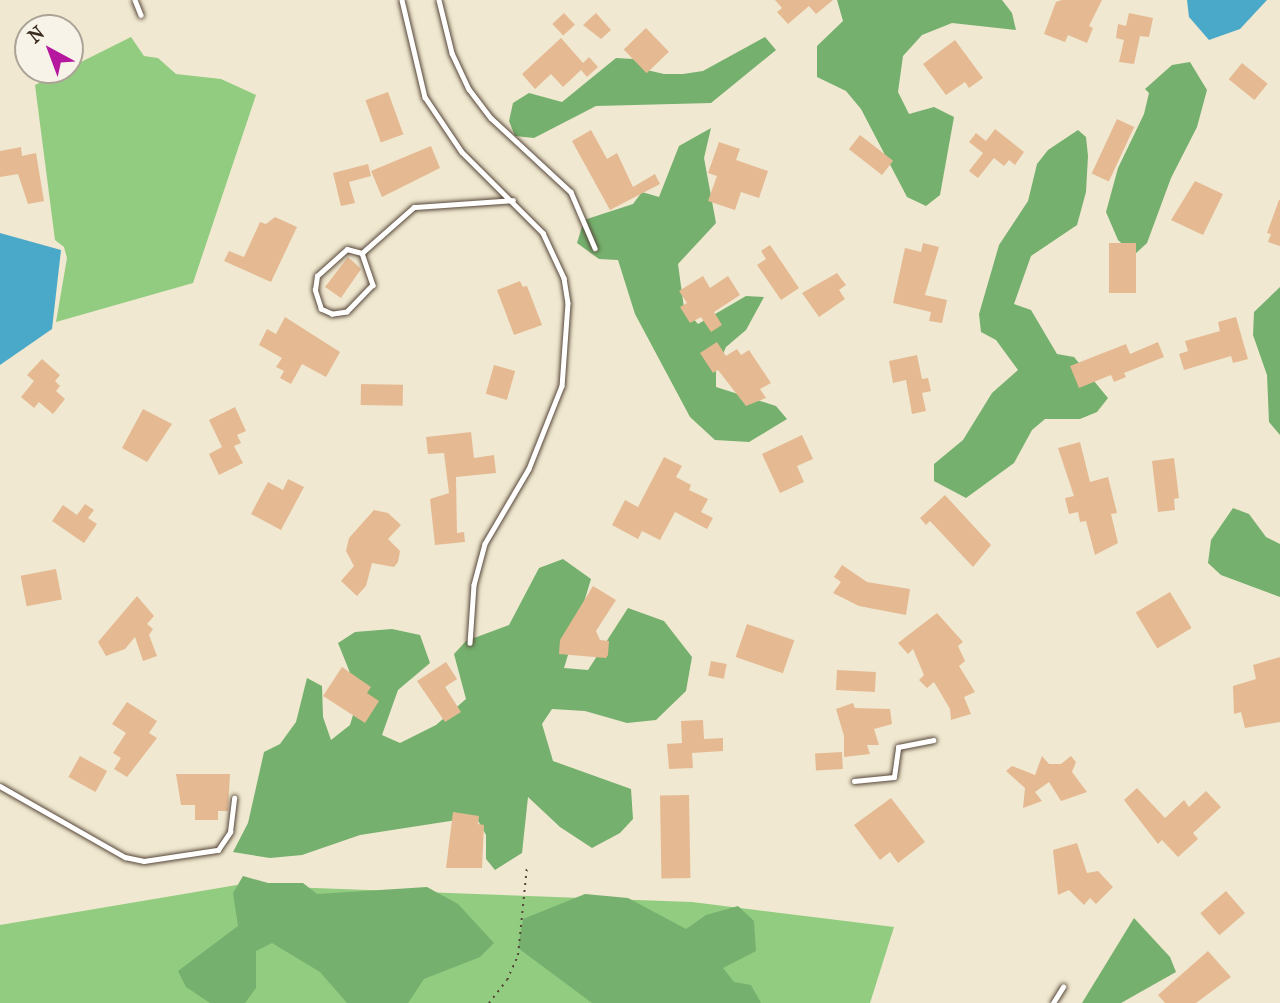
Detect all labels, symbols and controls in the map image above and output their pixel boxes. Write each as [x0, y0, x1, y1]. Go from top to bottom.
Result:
north arrow [14, 14, 84, 84]
text: N [24, 22, 49, 48]

